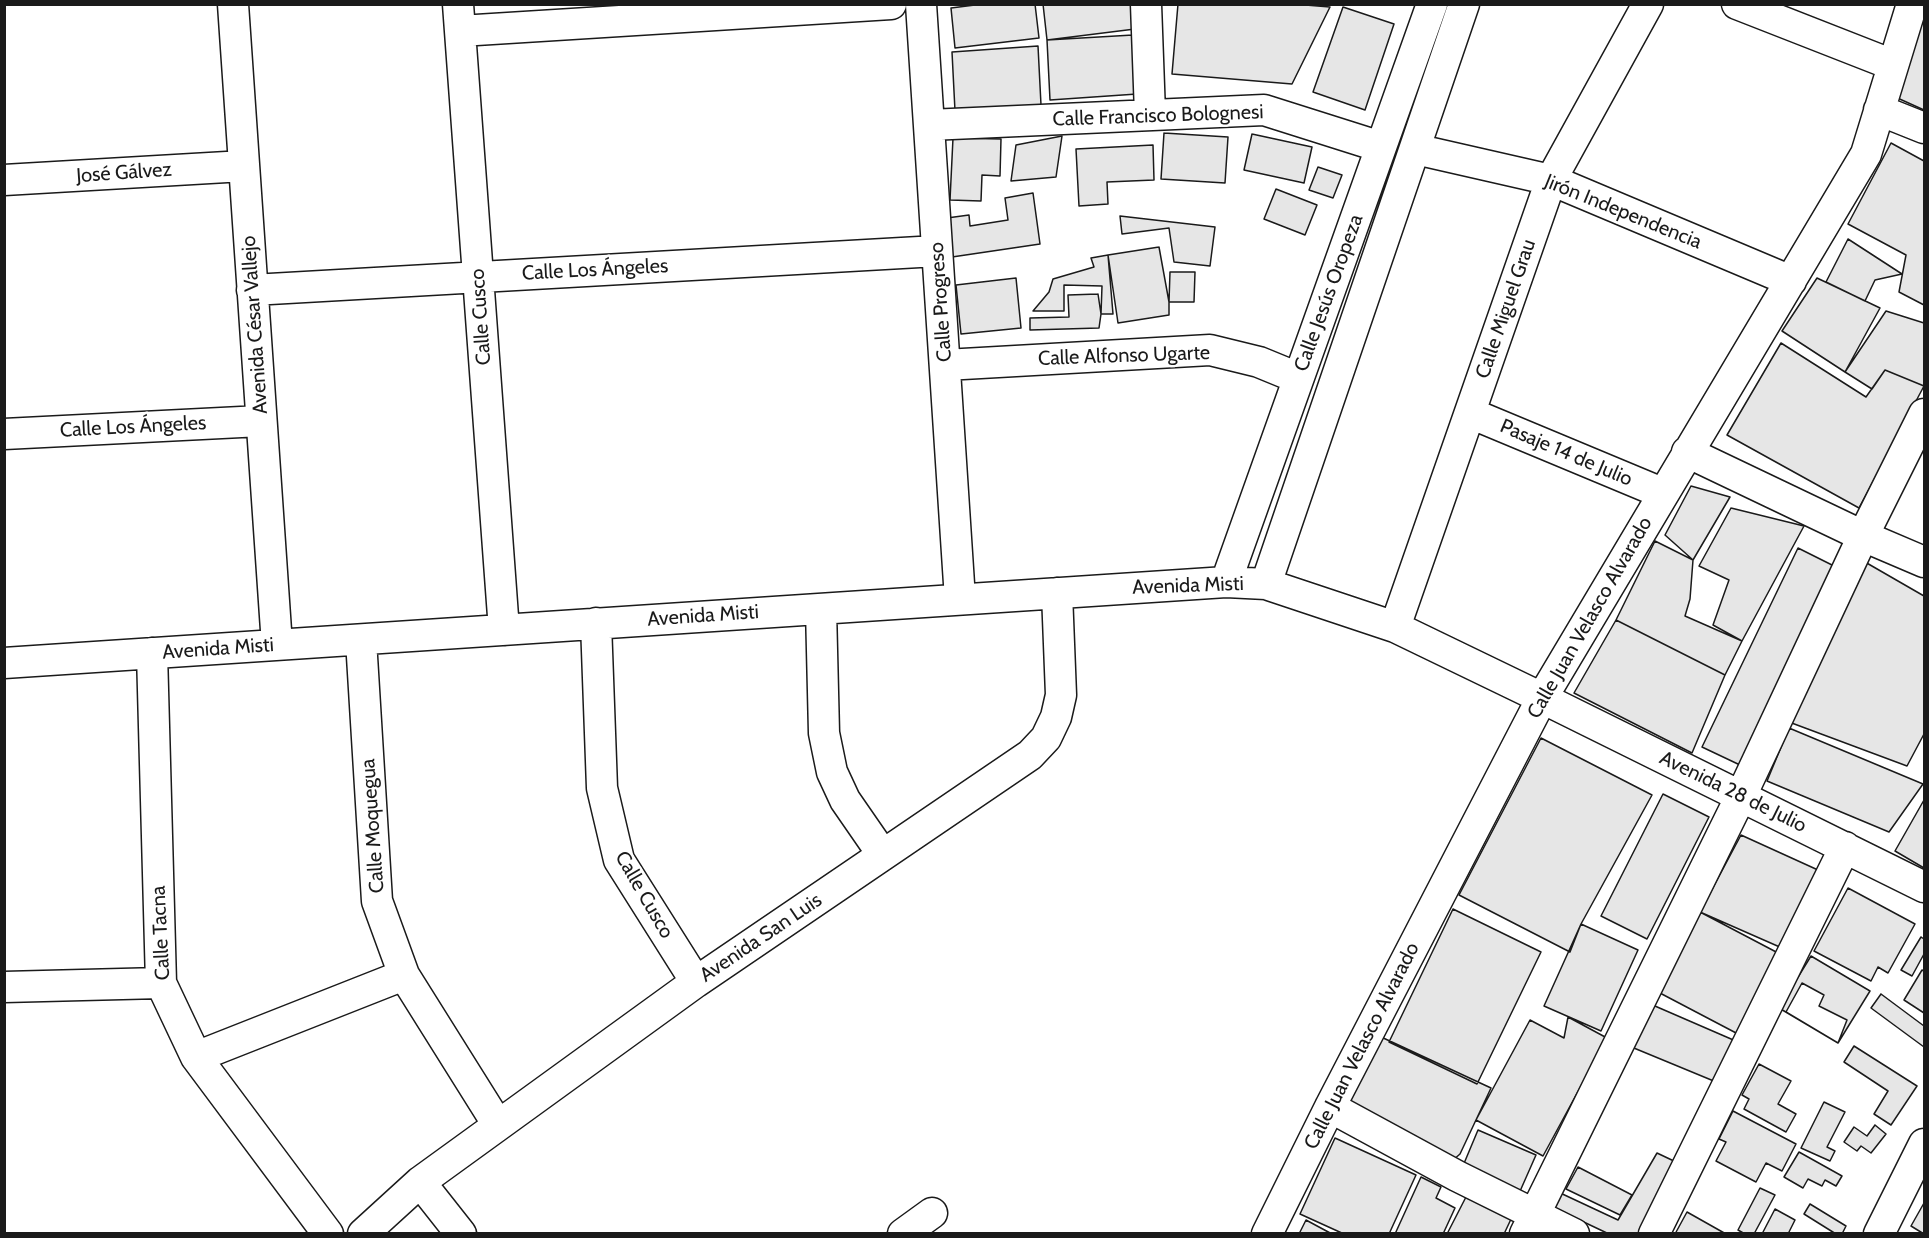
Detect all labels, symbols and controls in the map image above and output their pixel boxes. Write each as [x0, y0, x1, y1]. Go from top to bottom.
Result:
street label: Calle Francisco Bolognesi [1052, 100, 1264, 132]
street label: José Gálvez [75, 158, 173, 188]
street label: Jirón Independencia [1541, 170, 1705, 254]
street label: Calle Jesús Oropeza [1289, 211, 1369, 375]
street label: Avenida César Vallejo [237, 235, 273, 415]
street label: Calle Miguel Grau [1471, 236, 1541, 382]
street label: Calle Progreso [925, 241, 957, 363]
street label: Calle Los Ángeles [521, 254, 669, 286]
street label: Calle Cusco [466, 268, 496, 366]
street label: Calle Alfonso Ugarte [1038, 341, 1210, 371]
street label: Calle Los Ángeles [59, 411, 207, 443]
street label: Pasaje 14 de Julio [1496, 414, 1636, 492]
street label: Calle Juan Velasco Alvarado [1522, 513, 1658, 723]
street label: Avenida Misti [1132, 572, 1244, 600]
street label: Avenida Misti [646, 600, 760, 632]
street label: Avenida Misti [161, 633, 275, 665]
street label: Avenida 28 de Julio [1656, 746, 1810, 838]
street label: Calle Moquegua [356, 758, 390, 894]
street label: Calle Cusco [609, 847, 679, 943]
street label: Calle Tacna [147, 885, 175, 981]
street label: Avenida San Luis [695, 888, 827, 988]
street label: Calle Juan Velasco Alvarado [1299, 939, 1425, 1153]

